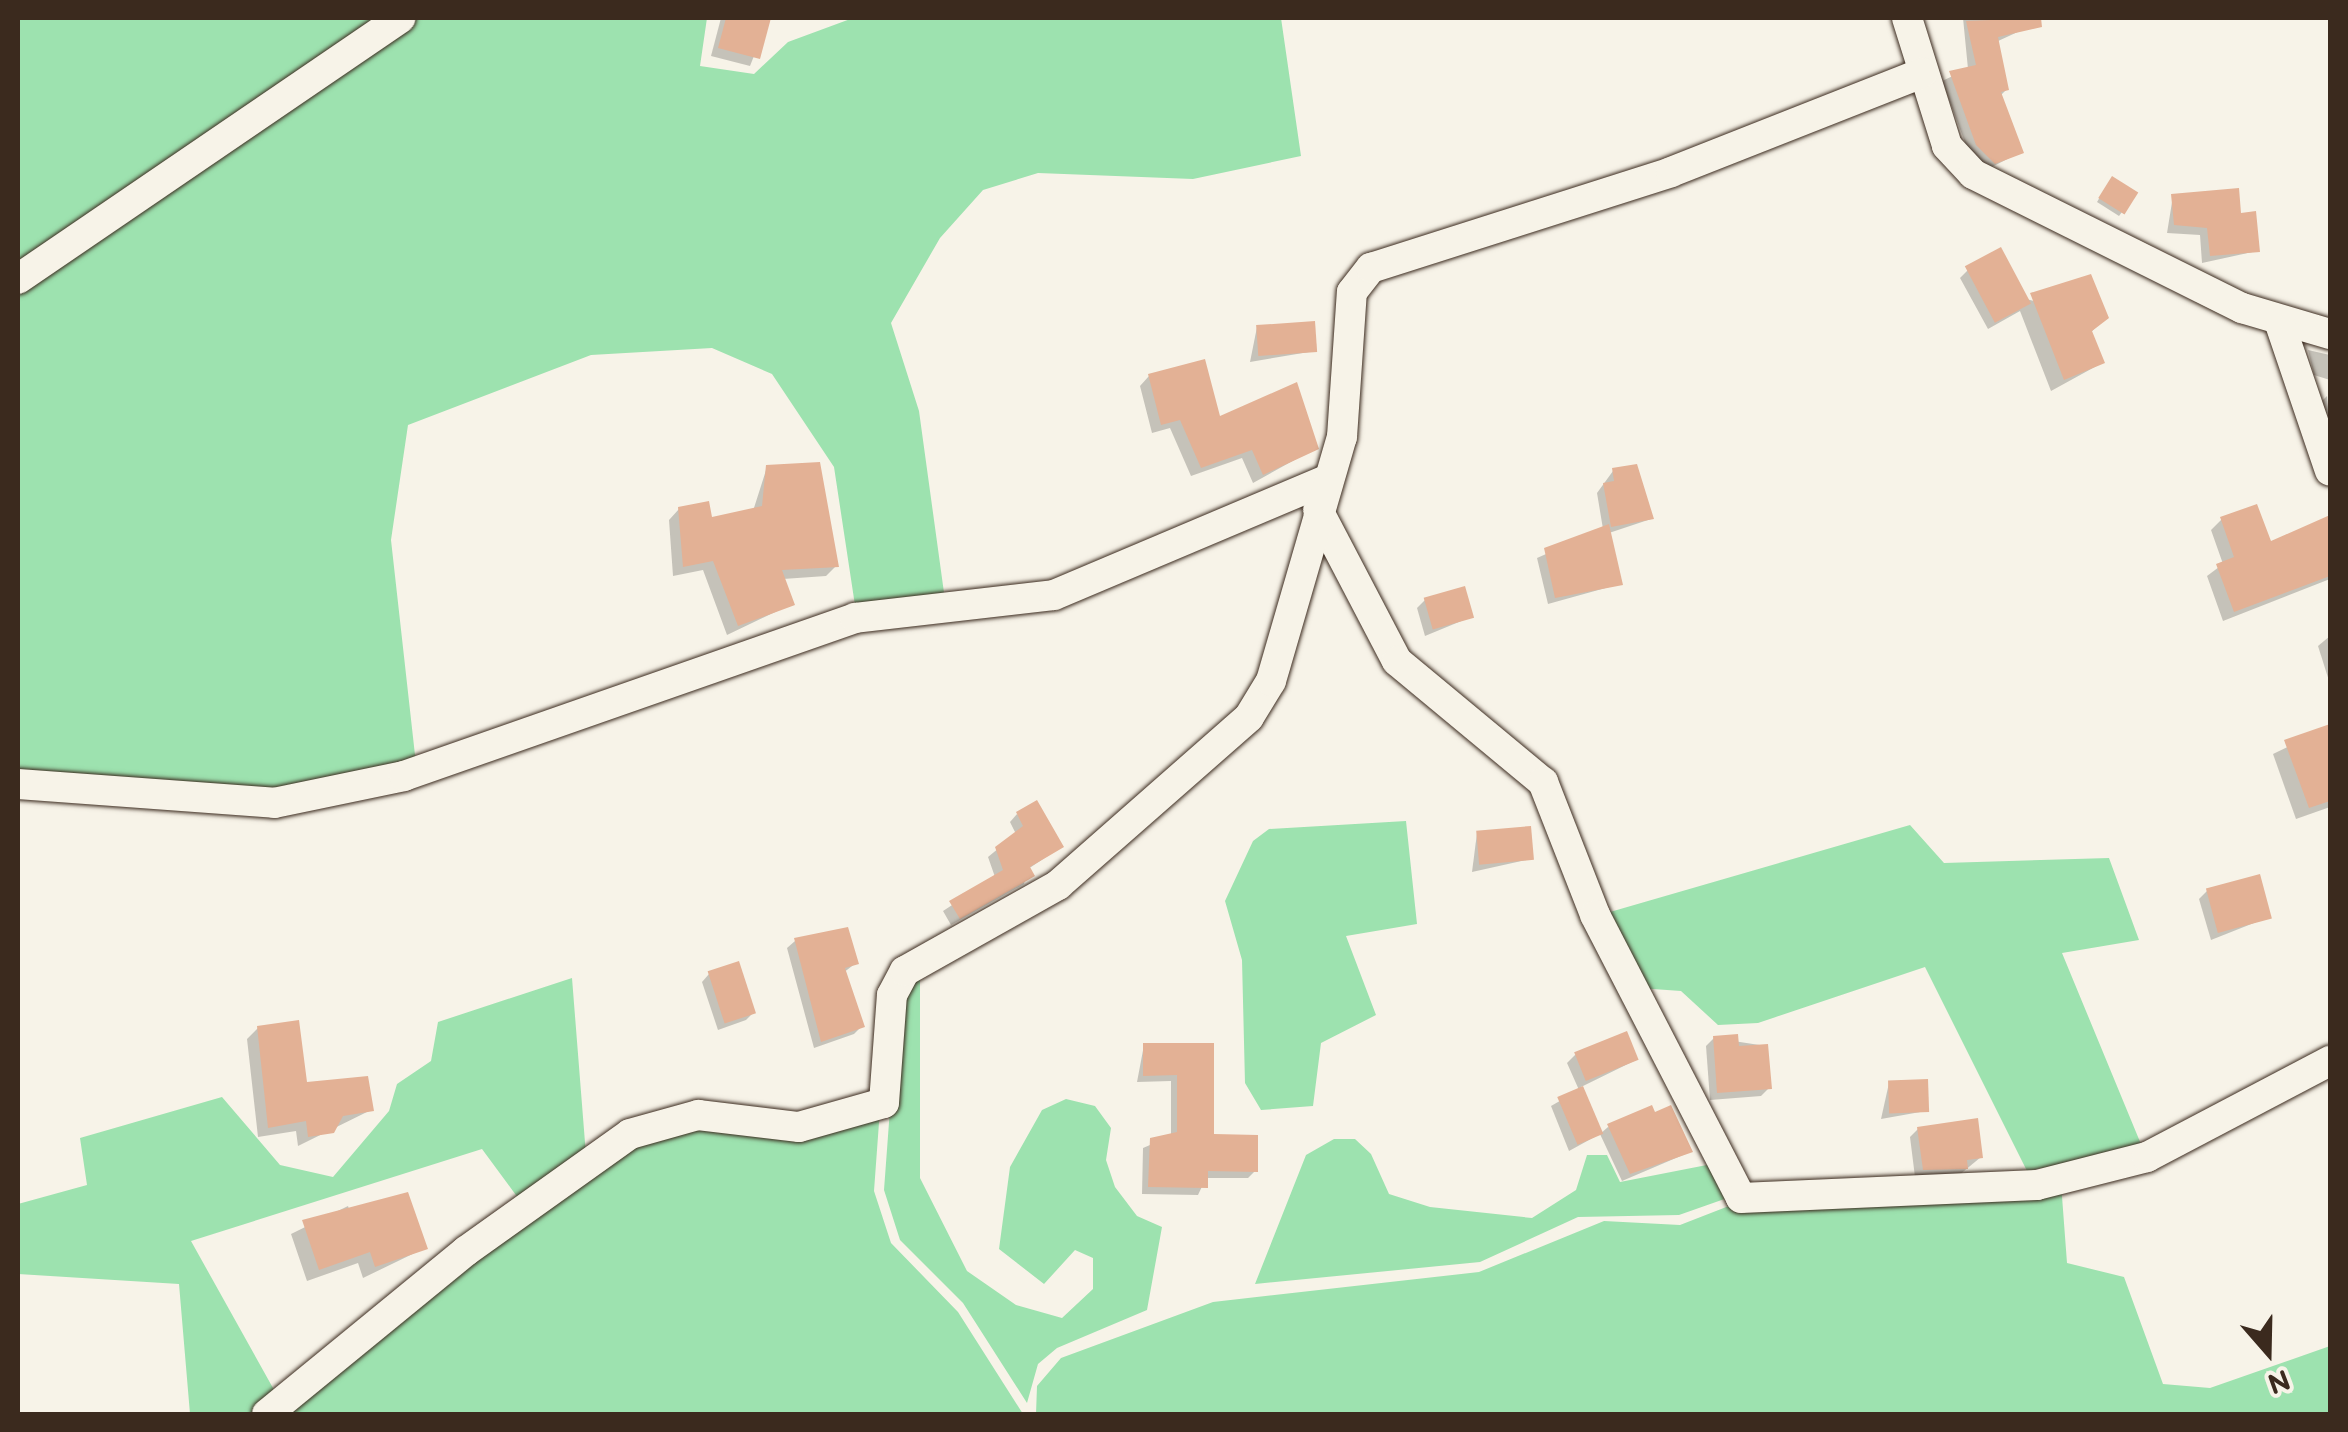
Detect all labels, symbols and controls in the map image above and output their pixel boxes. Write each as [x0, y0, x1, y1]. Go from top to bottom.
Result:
north arrow [2218, 1302, 2318, 1402]
text: N [2263, 1362, 2294, 1400]

